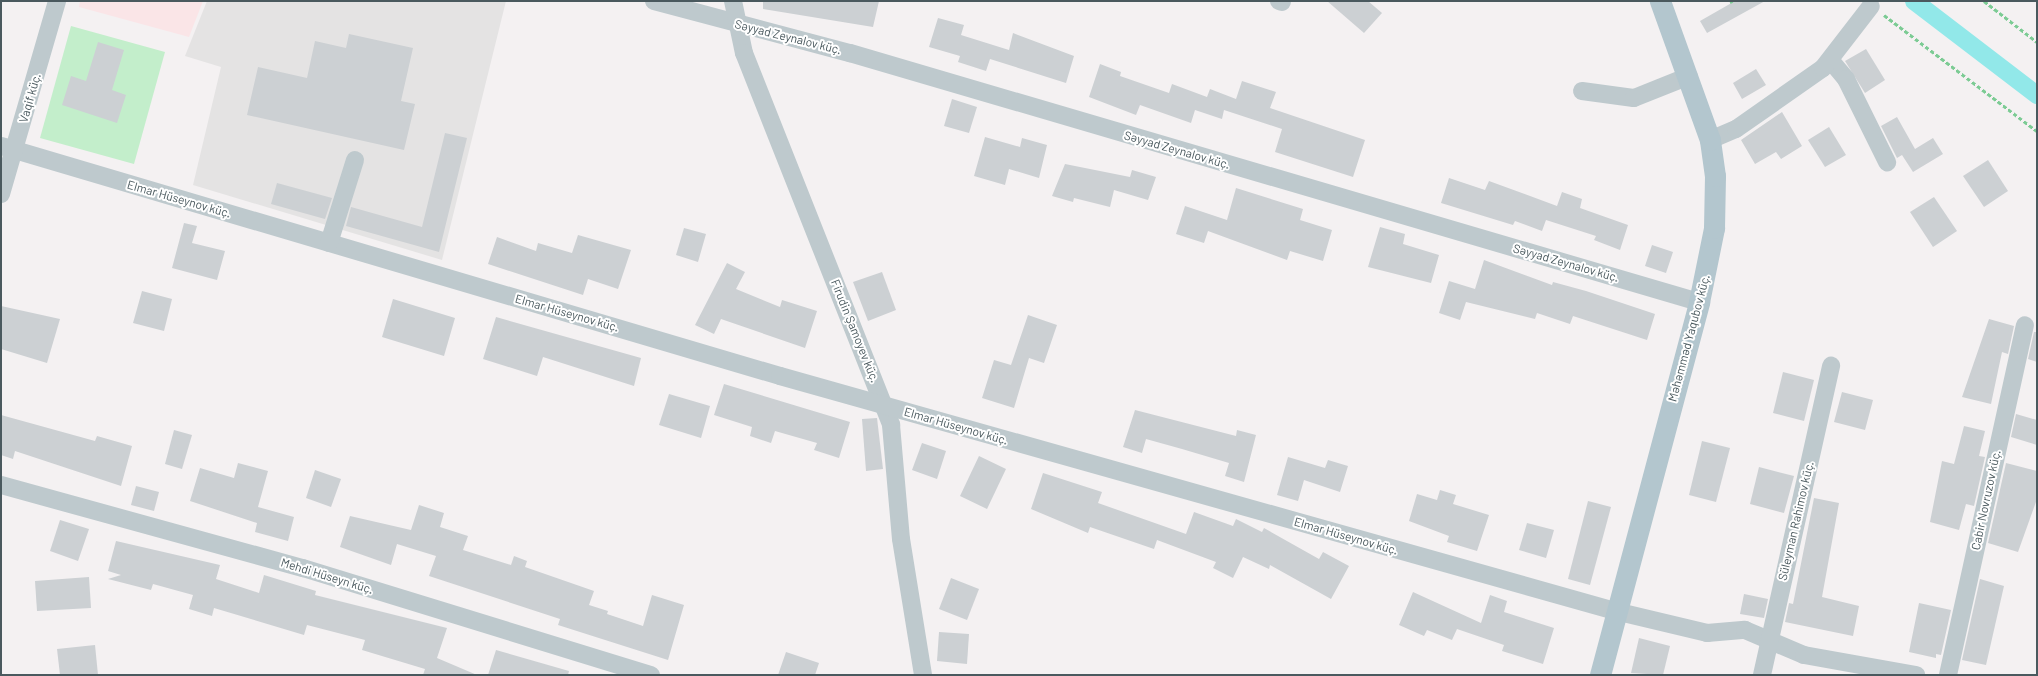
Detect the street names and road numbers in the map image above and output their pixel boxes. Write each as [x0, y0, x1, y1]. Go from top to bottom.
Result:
street label: Səyyad Zeynalov küç. [733, 17, 843, 57]
street label: Vaqif küç. [16, 72, 44, 124]
street label: Səyyad Zeynalov küç. [1122, 128, 1232, 172]
street label: Elmar Hüseynov küç. [125, 177, 233, 221]
street label: Səyyad Zeynalov küç. [1511, 241, 1621, 285]
street label: Məhəmməd Yaqubov küç. [1665, 273, 1713, 403]
street label: Firudin Şamoyev küç. [828, 277, 882, 385]
street label: Elmar Hüseynov küç. [513, 291, 621, 335]
street label: Elmar Hüseynov küç. [902, 404, 1010, 448]
street label: Cabir Novruzov küç. [1968, 449, 2004, 551]
street label: Süleyman Rahimov küç. [1775, 460, 1817, 582]
street label: Elmar Hüseynov küç. [1292, 514, 1400, 558]
street label: Mehdi Hüseyn küç. [279, 555, 375, 597]

